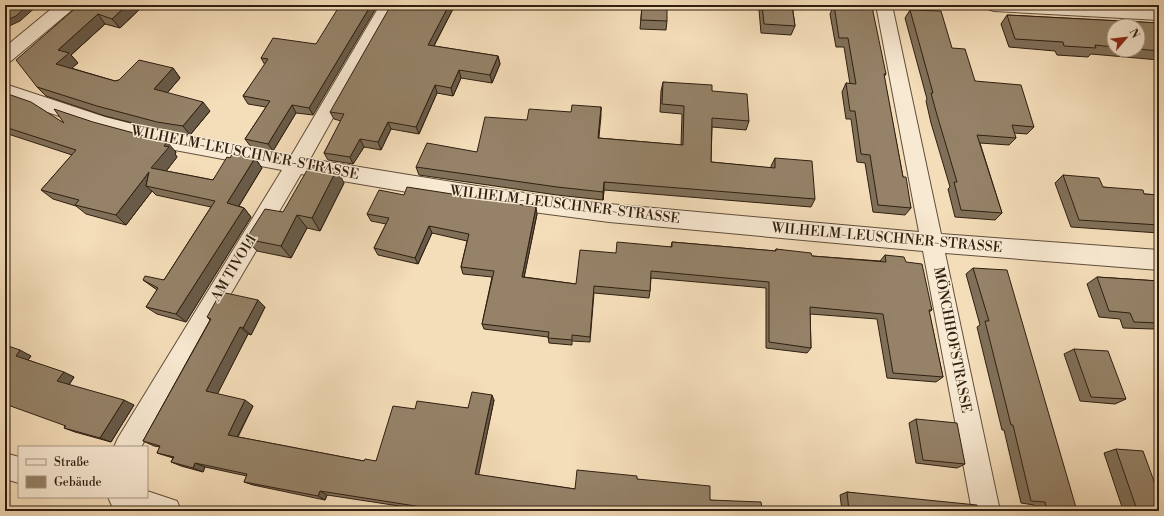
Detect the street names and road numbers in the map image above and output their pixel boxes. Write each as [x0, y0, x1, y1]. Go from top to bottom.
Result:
street label: WILHELM-LEUSCHNER-STRASSE [129, 122, 360, 184]
street label: WILHELM-LEUSCHNER-STRASSE [448, 182, 681, 228]
street label: WILHELM-LEUSCHNER-STRASSE [770, 219, 1003, 257]
street label: AM TIVOLI [207, 231, 261, 305]
street label: MÖNCHHOFSTRASSE [929, 265, 977, 415]

